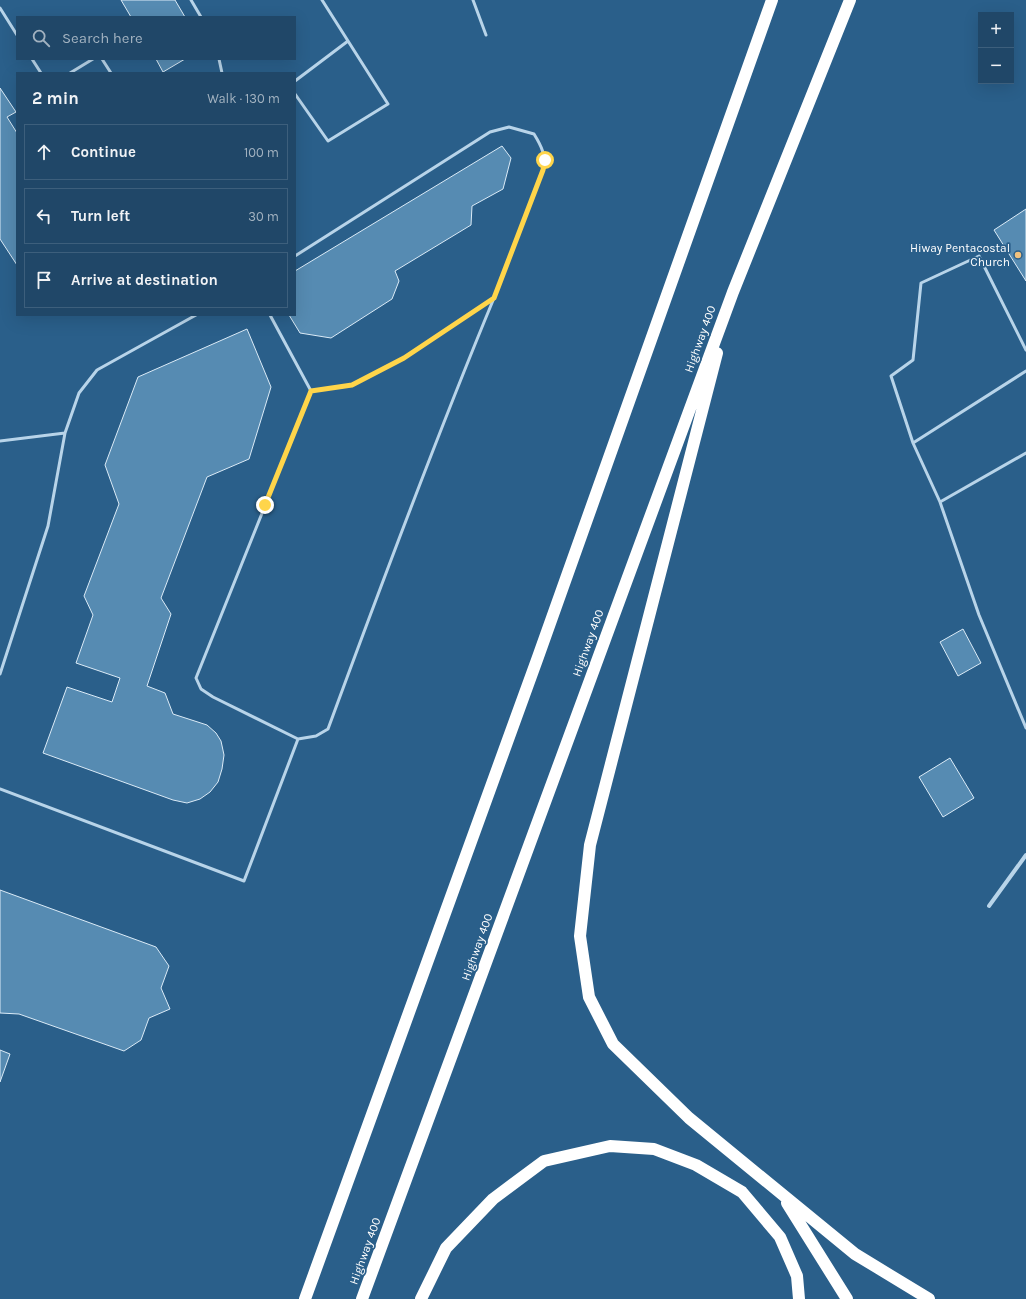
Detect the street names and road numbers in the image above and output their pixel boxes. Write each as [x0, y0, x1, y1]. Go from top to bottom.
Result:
street label: Highway 400 [681, 304, 719, 374]
street label: Highway 400 [569, 608, 607, 678]
street label: Highway 400 [458, 912, 496, 982]
street label: Highway 400 [346, 1216, 384, 1286]

